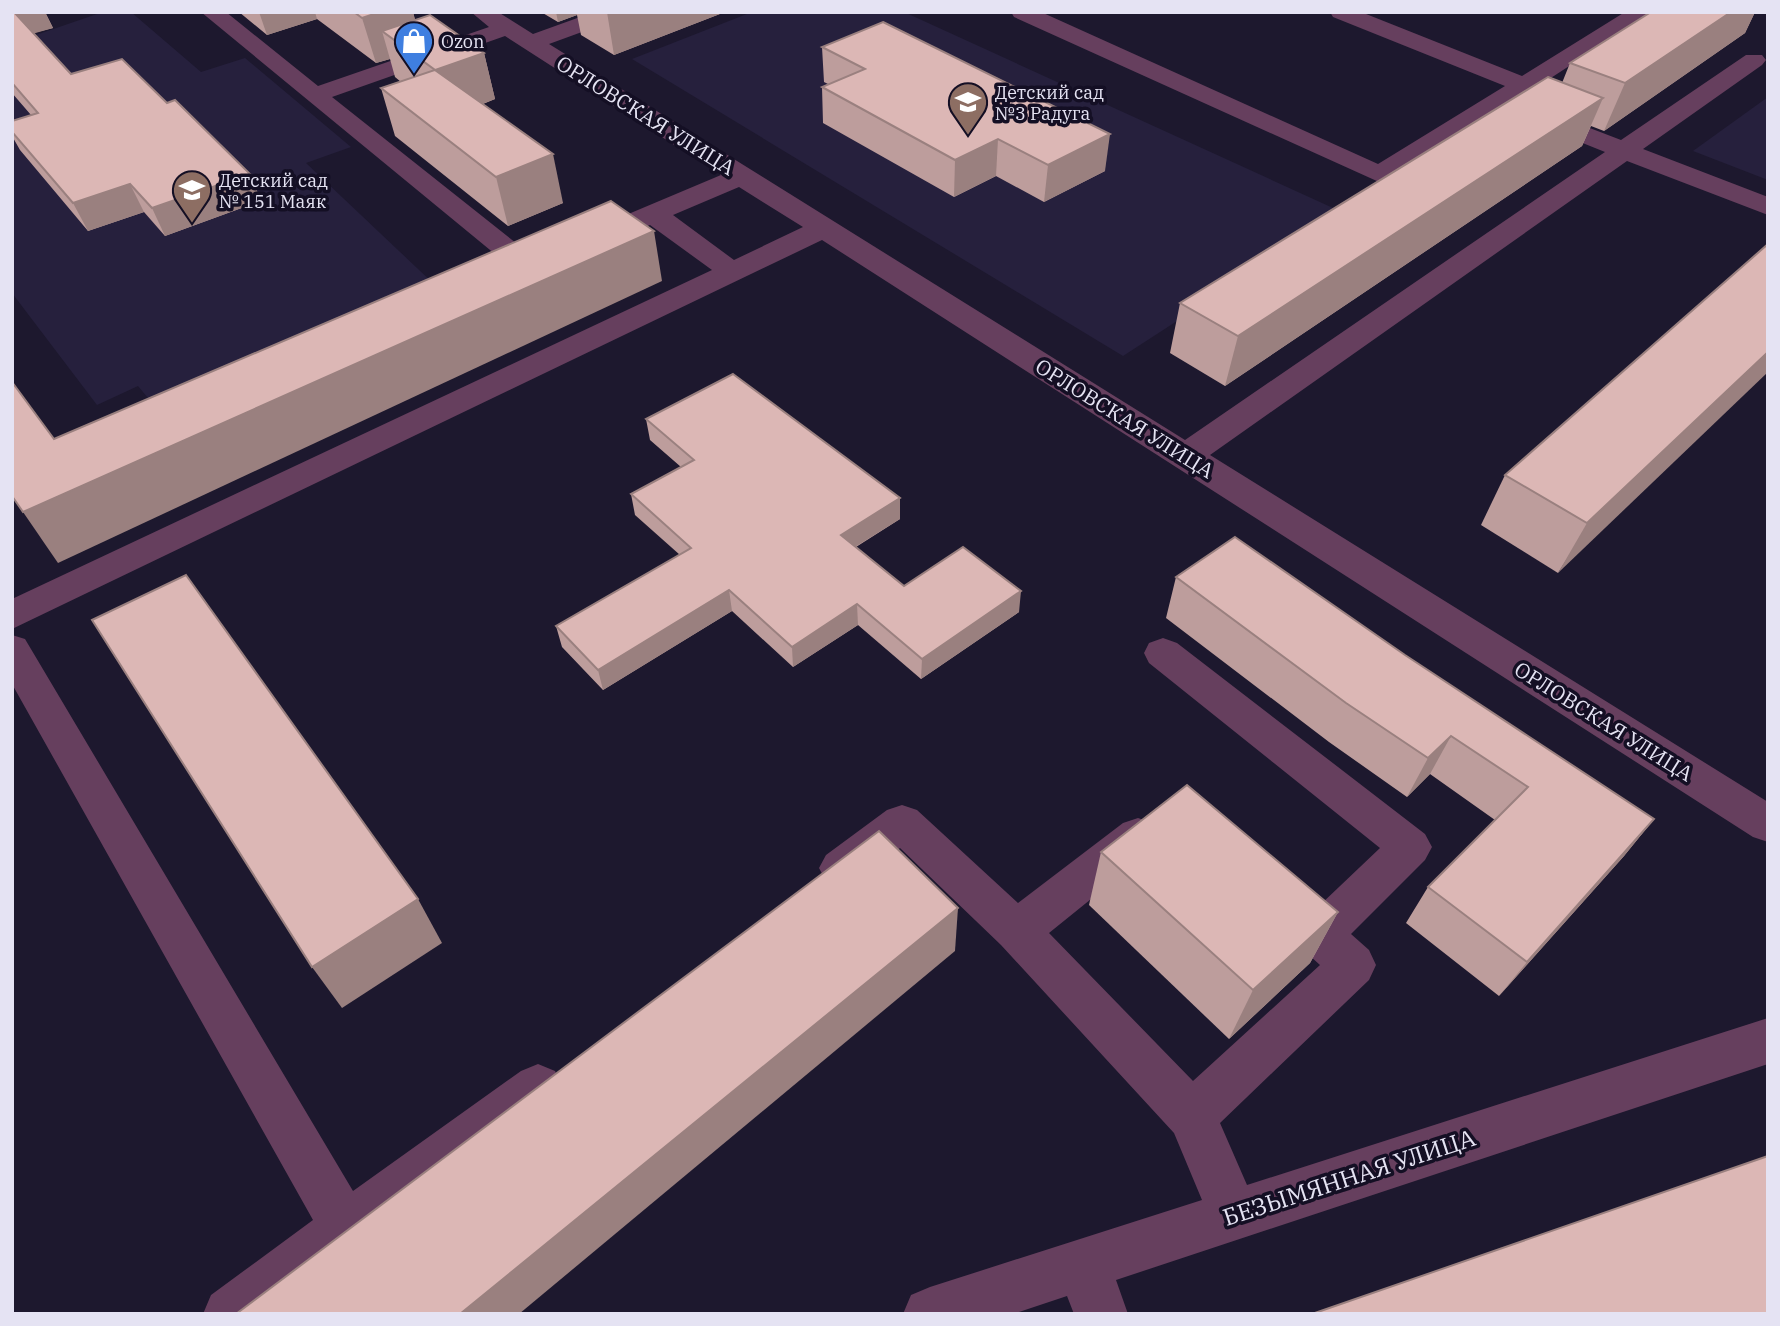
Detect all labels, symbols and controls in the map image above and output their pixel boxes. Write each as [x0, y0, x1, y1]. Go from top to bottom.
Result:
shop icon: Ozon [393, 20, 435, 75]
place label: Ozon [441, 30, 485, 53]
street label: ОРЛОВСКАЯ УЛИЦА [551, 49, 741, 182]
school or university icon: Детский сад №3 Радуга [947, 81, 989, 136]
place label: Детский сад №3 Радуга [995, 81, 1104, 125]
school or university icon: Детский сад № 151 Маяк [171, 169, 213, 224]
place label: Детский сад № 151 Маяк [219, 169, 328, 213]
street label: ОРЛОВСКАЯ УЛИЦА [1030, 352, 1220, 485]
street label: ОРЛОВСКАЯ УЛИЦА [1509, 655, 1699, 788]
street label: БЕЗЫМЯННАЯ УЛИЦА [1219, 1121, 1480, 1233]

